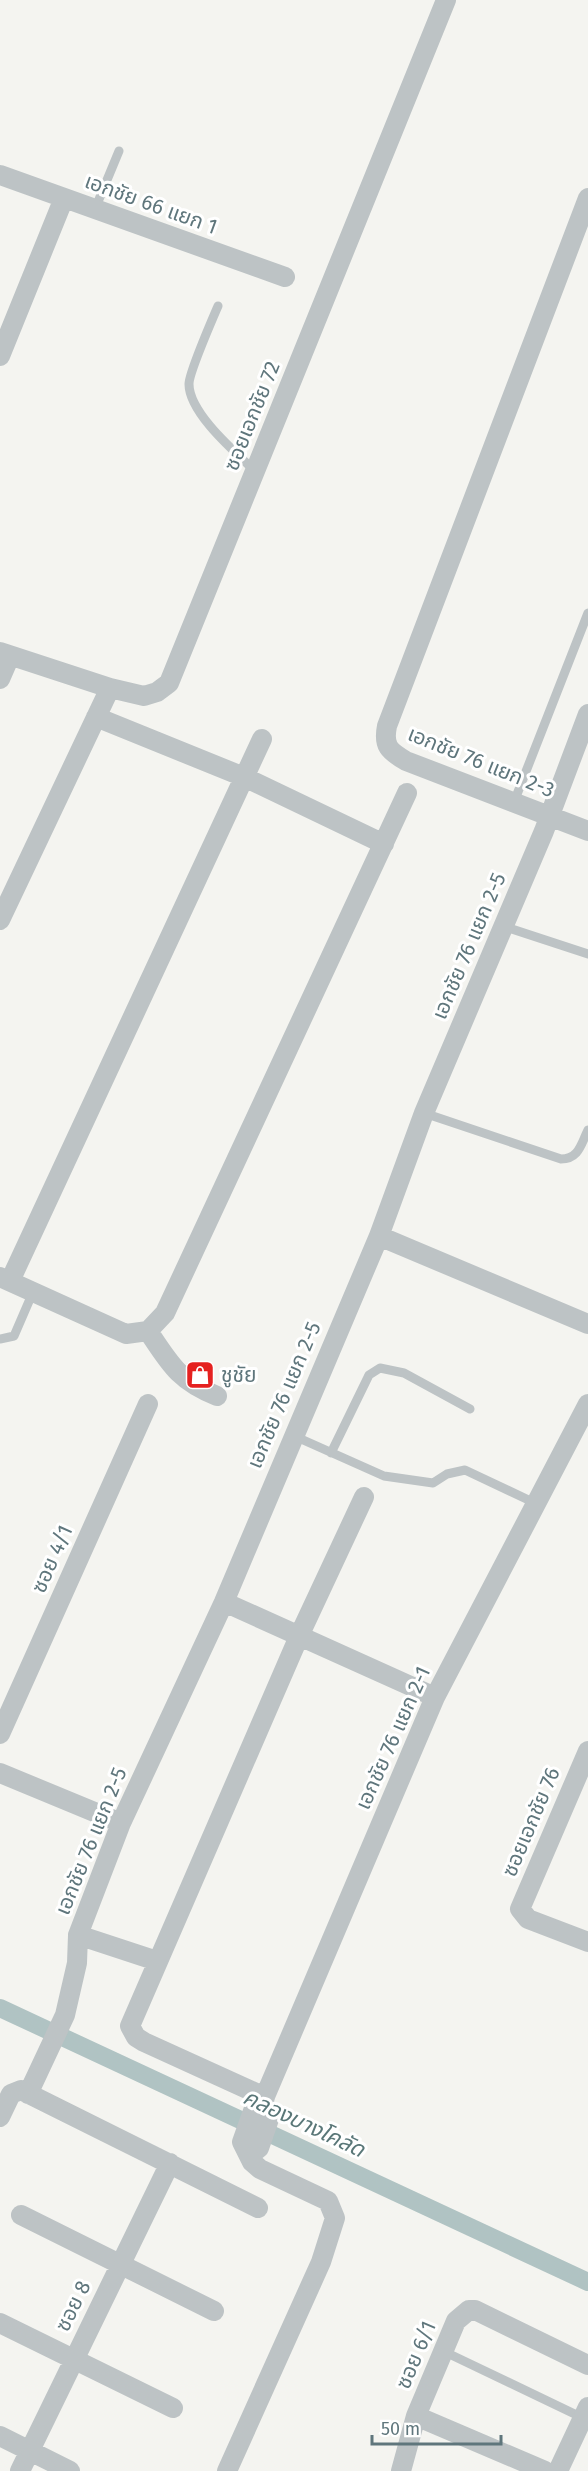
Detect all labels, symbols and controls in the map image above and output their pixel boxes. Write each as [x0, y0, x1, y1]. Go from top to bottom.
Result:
street label: เอกชัย 66 แยก 1 [81, 168, 221, 240]
street label: ซอยเอกชัย 72 [218, 357, 286, 475]
street label: เอกชัย 76 แยก 2-3 [404, 721, 558, 803]
street label: เอกชัย 76 แยก 2-5 [426, 869, 512, 1023]
street label: เอกชัย 76 แยก 2-5 [241, 1318, 327, 1472]
shop icon: ชูชัย [184, 1359, 216, 1391]
place label: ชูชัย [221, 1362, 257, 1388]
street label: ซอย 4/1 [26, 1521, 78, 1597]
street label: เอกชัย 76 แยก 2-1 [350, 1662, 436, 1814]
street label: เอกชัย 76 แยก 2-5 [50, 1763, 132, 1919]
street label: ซอยเอกชัย 76 [496, 1763, 566, 1881]
water label: คลองบางโคลัด [239, 2083, 370, 2163]
street label: ซอย 8 [50, 2276, 96, 2336]
street label: ซอย 6/1 [390, 2317, 442, 2393]
scale bar [372, 2408, 501, 2446]
text: 50 m [381, 2418, 420, 2440]

